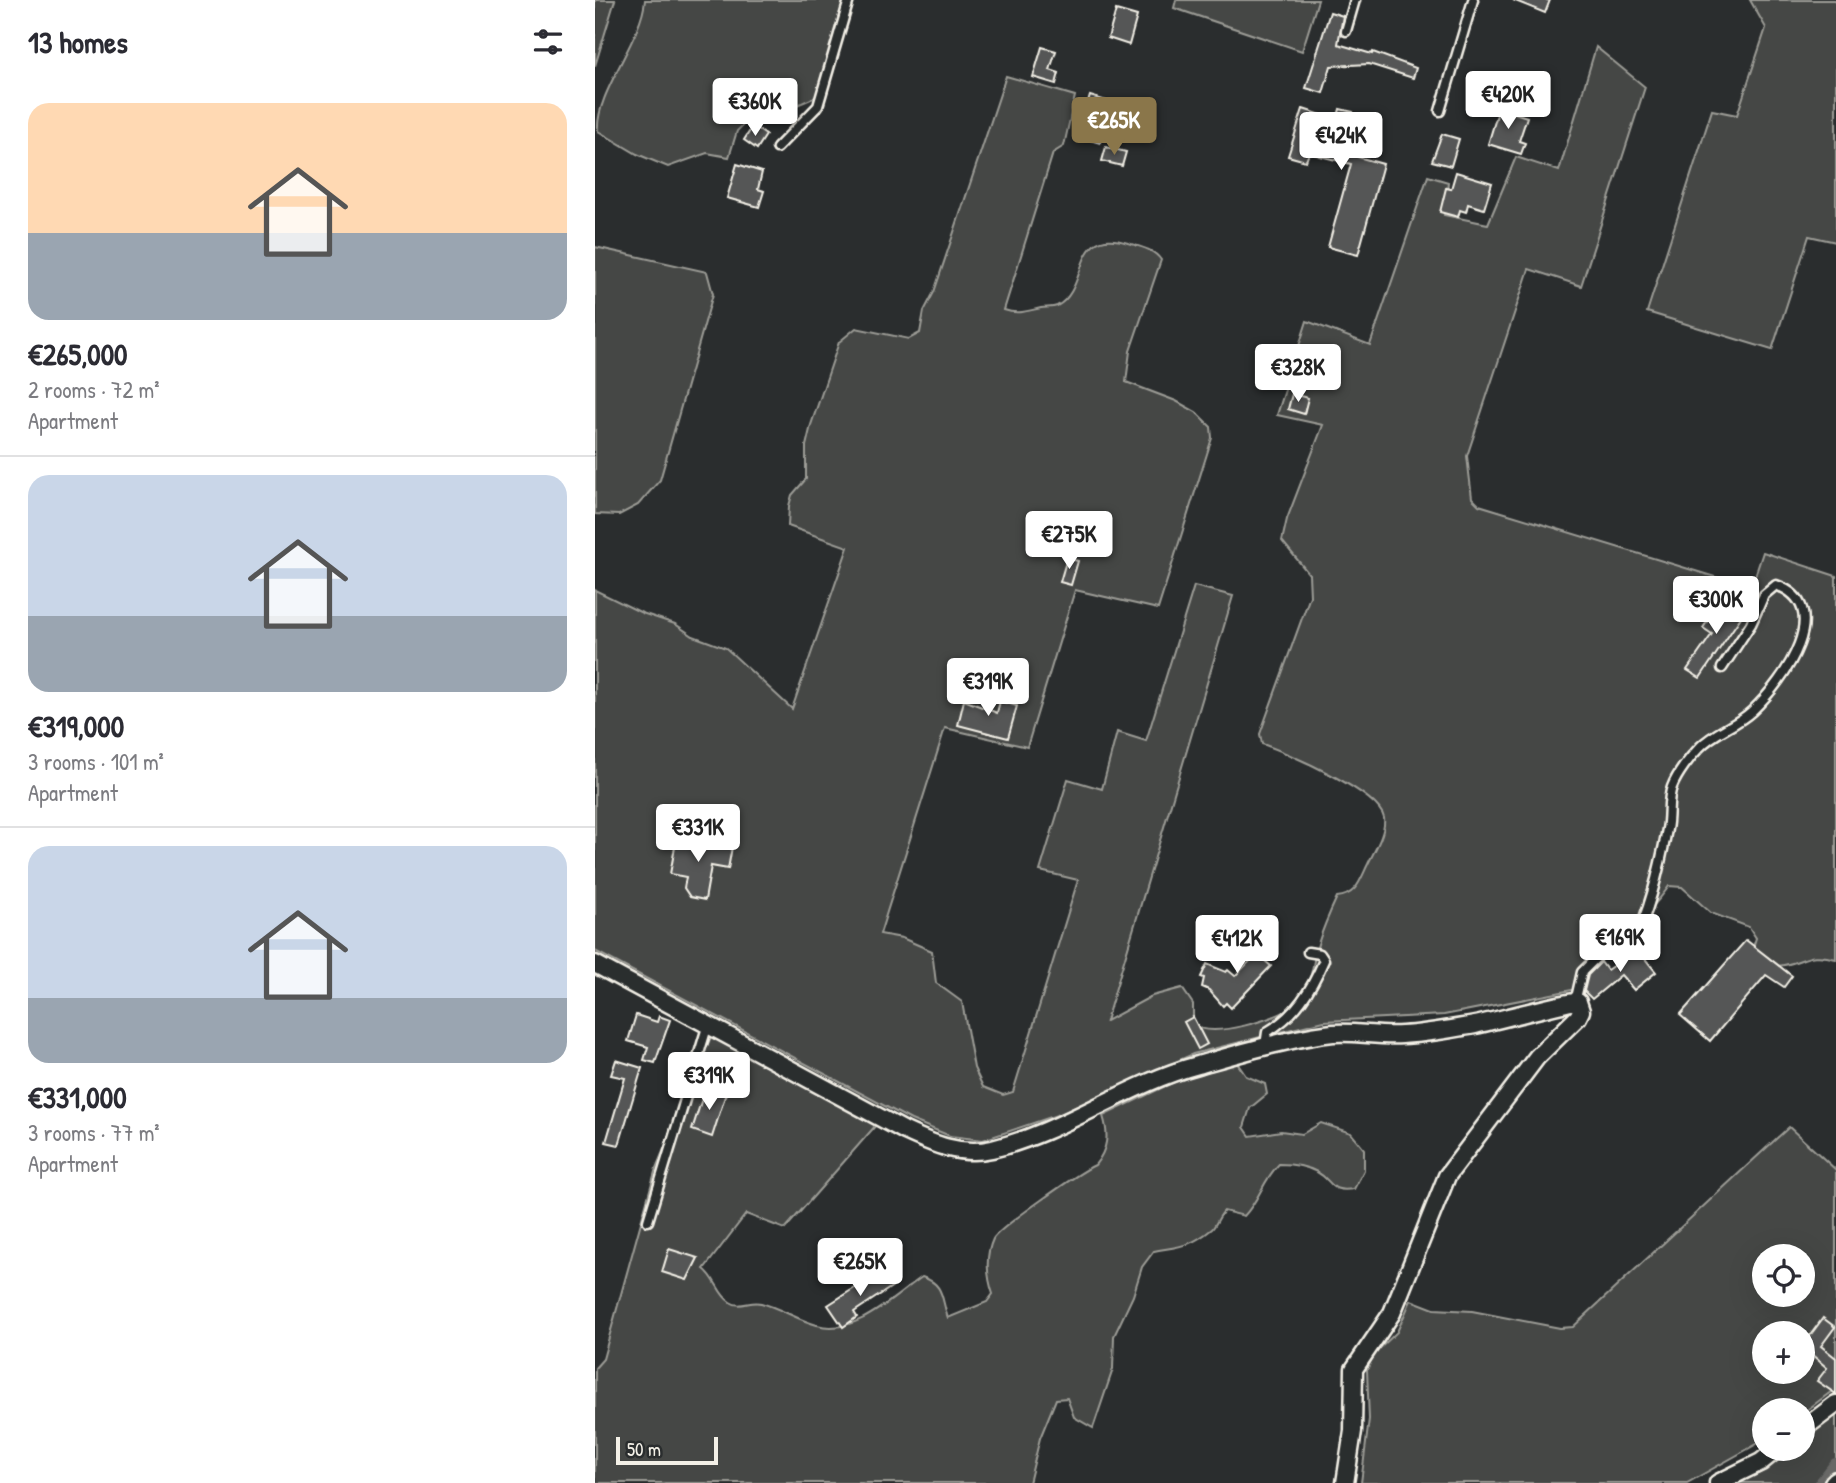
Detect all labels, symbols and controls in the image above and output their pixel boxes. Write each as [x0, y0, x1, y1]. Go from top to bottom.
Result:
text: 13 homes [28, 22, 128, 62]
icon: filters [529, 23, 567, 61]
pin: €420K [1459, 72, 1557, 131]
pin: €360K [706, 78, 804, 138]
text: €420K [1482, 78, 1534, 109]
text: €360K [729, 85, 781, 116]
pin: €265K [1065, 97, 1163, 157]
text: €265K [1088, 104, 1140, 135]
pin: €424K [1292, 113, 1390, 172]
text: €424K [1315, 119, 1367, 150]
icon: home [235, 149, 361, 275]
text: €265,000 [28, 334, 128, 374]
pin: €328K [1249, 344, 1347, 404]
text: €328K [1271, 351, 1325, 382]
text: 2 rooms · 72 m² [28, 374, 160, 405]
text: Apartment [28, 405, 118, 436]
pin: €275K [1020, 512, 1118, 571]
text: €275K [1042, 518, 1096, 549]
icon: home [235, 521, 361, 647]
pin: €300K [1667, 576, 1765, 636]
text: €300K [1689, 583, 1743, 614]
pin: €319K [939, 658, 1037, 718]
text: €319K [963, 665, 1013, 696]
text: €319,000 [28, 706, 124, 746]
text: 3 rooms · 101 m² [28, 746, 164, 777]
text: Apartment [28, 777, 118, 808]
pin: €331K [649, 804, 747, 864]
text: €331K [672, 811, 724, 842]
icon: home [235, 892, 361, 1018]
pin: €169K [1571, 914, 1669, 974]
pin: €412K [1188, 916, 1286, 975]
text: €169K [1595, 921, 1645, 952]
text: €412K [1212, 922, 1262, 953]
pin: €319K [660, 1052, 758, 1112]
text: €319K [684, 1059, 734, 1090]
text: €331,000 [28, 1077, 127, 1117]
text: 3 rooms · 77 m² [28, 1117, 160, 1148]
text: Apartment [28, 1148, 118, 1179]
pin: €265K [811, 1238, 909, 1298]
map controls [1752, 1244, 1815, 1461]
button: locate [1752, 1244, 1815, 1307]
text: €265K [834, 1245, 886, 1276]
button: + [1752, 1321, 1815, 1384]
button: − [1752, 1398, 1815, 1461]
scale bar [616, 1434, 717, 1466]
text: 50 m [627, 1436, 661, 1462]

